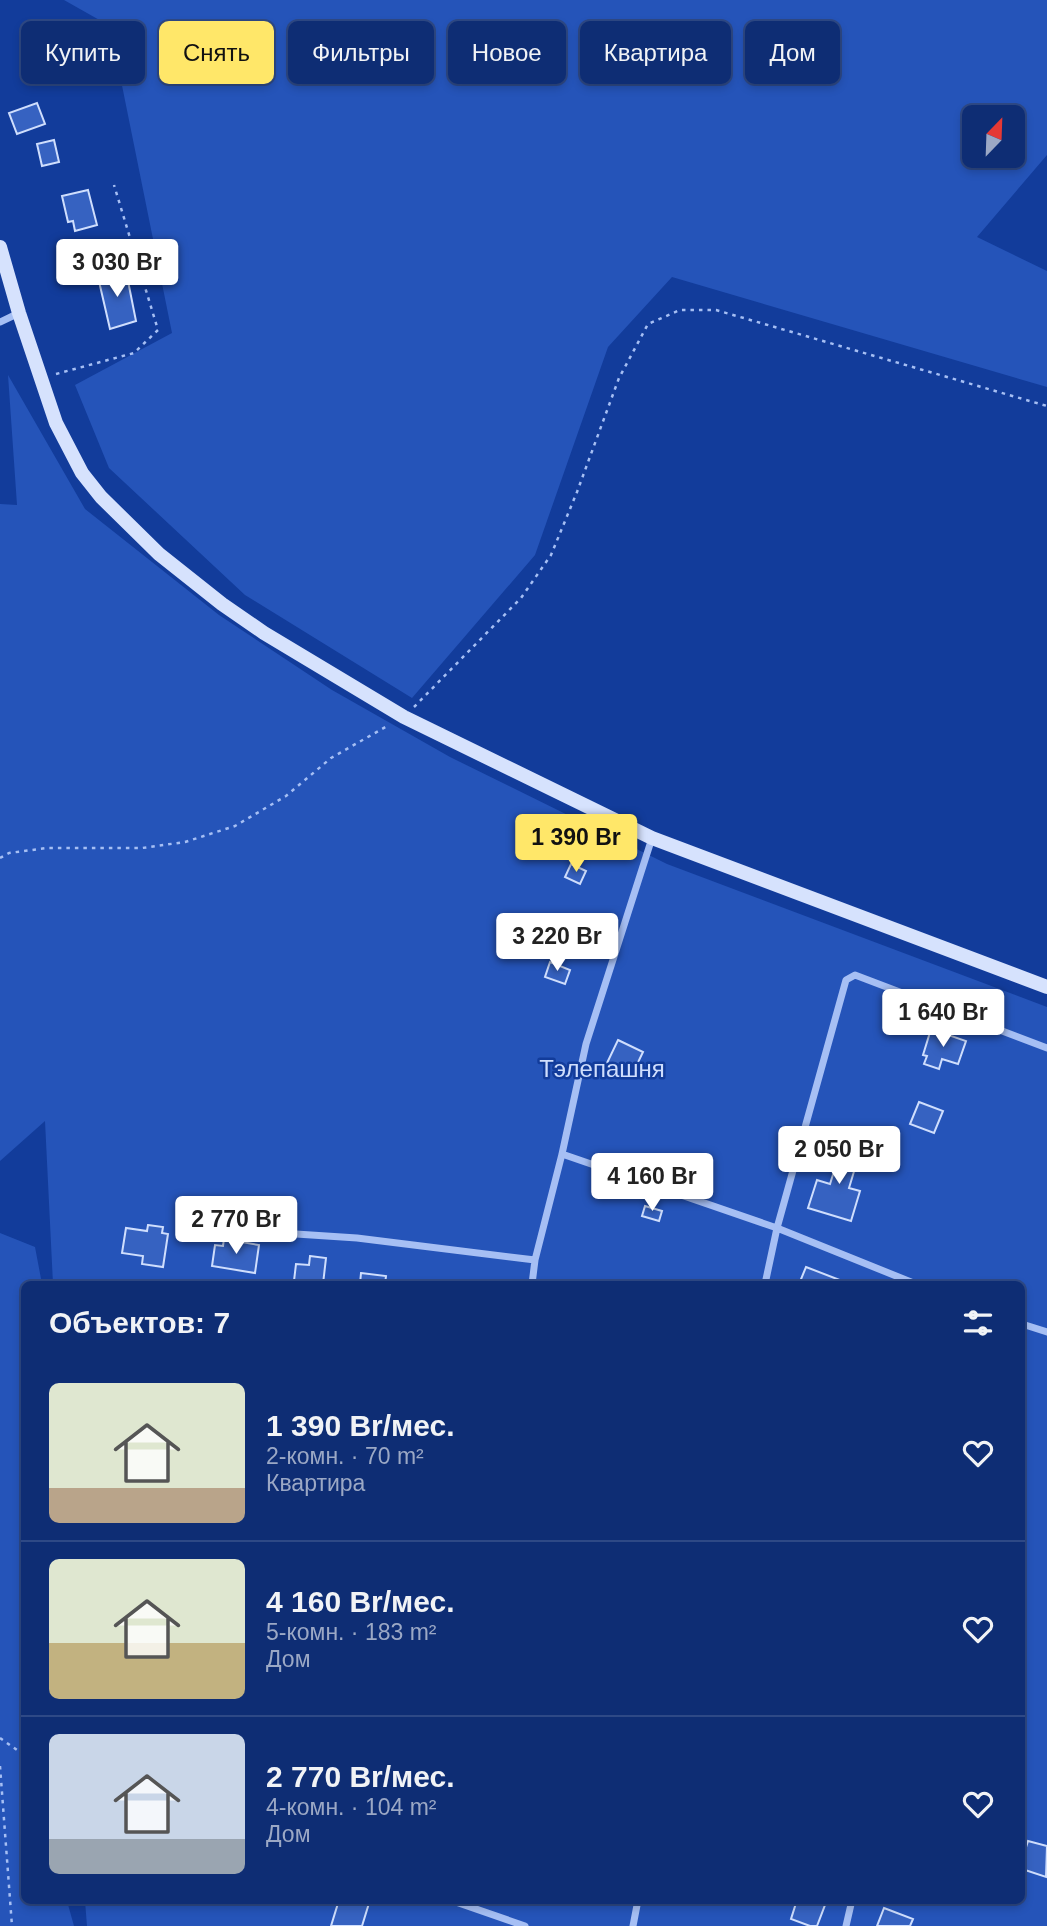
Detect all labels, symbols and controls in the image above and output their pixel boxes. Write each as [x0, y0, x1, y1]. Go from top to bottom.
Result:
chip: Купить [21, 21, 145, 84]
chip: Снять [159, 21, 274, 84]
chip: Фильтры [288, 21, 434, 84]
chip: Новое [448, 21, 566, 84]
chip: Квартира [580, 21, 731, 84]
chip: Дом [745, 21, 840, 84]
north arrow [962, 105, 1026, 168]
map controls [962, 105, 1025, 168]
pin: 3 030 Br [45, 240, 189, 299]
text: 3 030 Br [72, 249, 162, 275]
pin: 1 390 Br [504, 814, 648, 874]
text: 1 390 Br [531, 824, 621, 850]
pin: 3 220 Br [485, 914, 629, 973]
text: 3 220 Br [512, 923, 602, 949]
pin: 1 640 Br [871, 990, 1015, 1049]
text: 1 640 Br [898, 999, 988, 1025]
park label: Тэлепашня [539, 1055, 665, 1082]
pin: 2 050 Br [767, 1126, 911, 1186]
text: 2 050 Br [794, 1136, 884, 1162]
pin: 4 160 Br [580, 1154, 724, 1213]
text: 4 160 Br [607, 1163, 697, 1189]
pin: 2 770 Br [164, 1196, 308, 1256]
text: 2 770 Br [191, 1206, 281, 1232]
icon: filters [959, 1304, 997, 1342]
text: Объектов: 7 [49, 1306, 230, 1339]
text: 1 390 Br/мес. [266, 1409, 455, 1442]
icon: home [105, 1411, 189, 1495]
icon: heart [959, 1434, 997, 1472]
text: 2-комн. · 70 m² [266, 1443, 424, 1469]
text: Квартира [266, 1470, 365, 1496]
text: 4 160 Br/мес. [266, 1585, 455, 1618]
icon: home [105, 1587, 189, 1671]
icon: heart [959, 1610, 997, 1648]
text: 5-комн. · 183 m² [266, 1619, 437, 1645]
text: Дом [266, 1646, 310, 1672]
text: 2 770 Br/мес. [266, 1760, 455, 1793]
icon: home [105, 1762, 189, 1846]
icon: heart [959, 1785, 997, 1823]
text: 4-комн. · 104 m² [266, 1794, 437, 1820]
text: Дом [266, 1821, 310, 1847]

